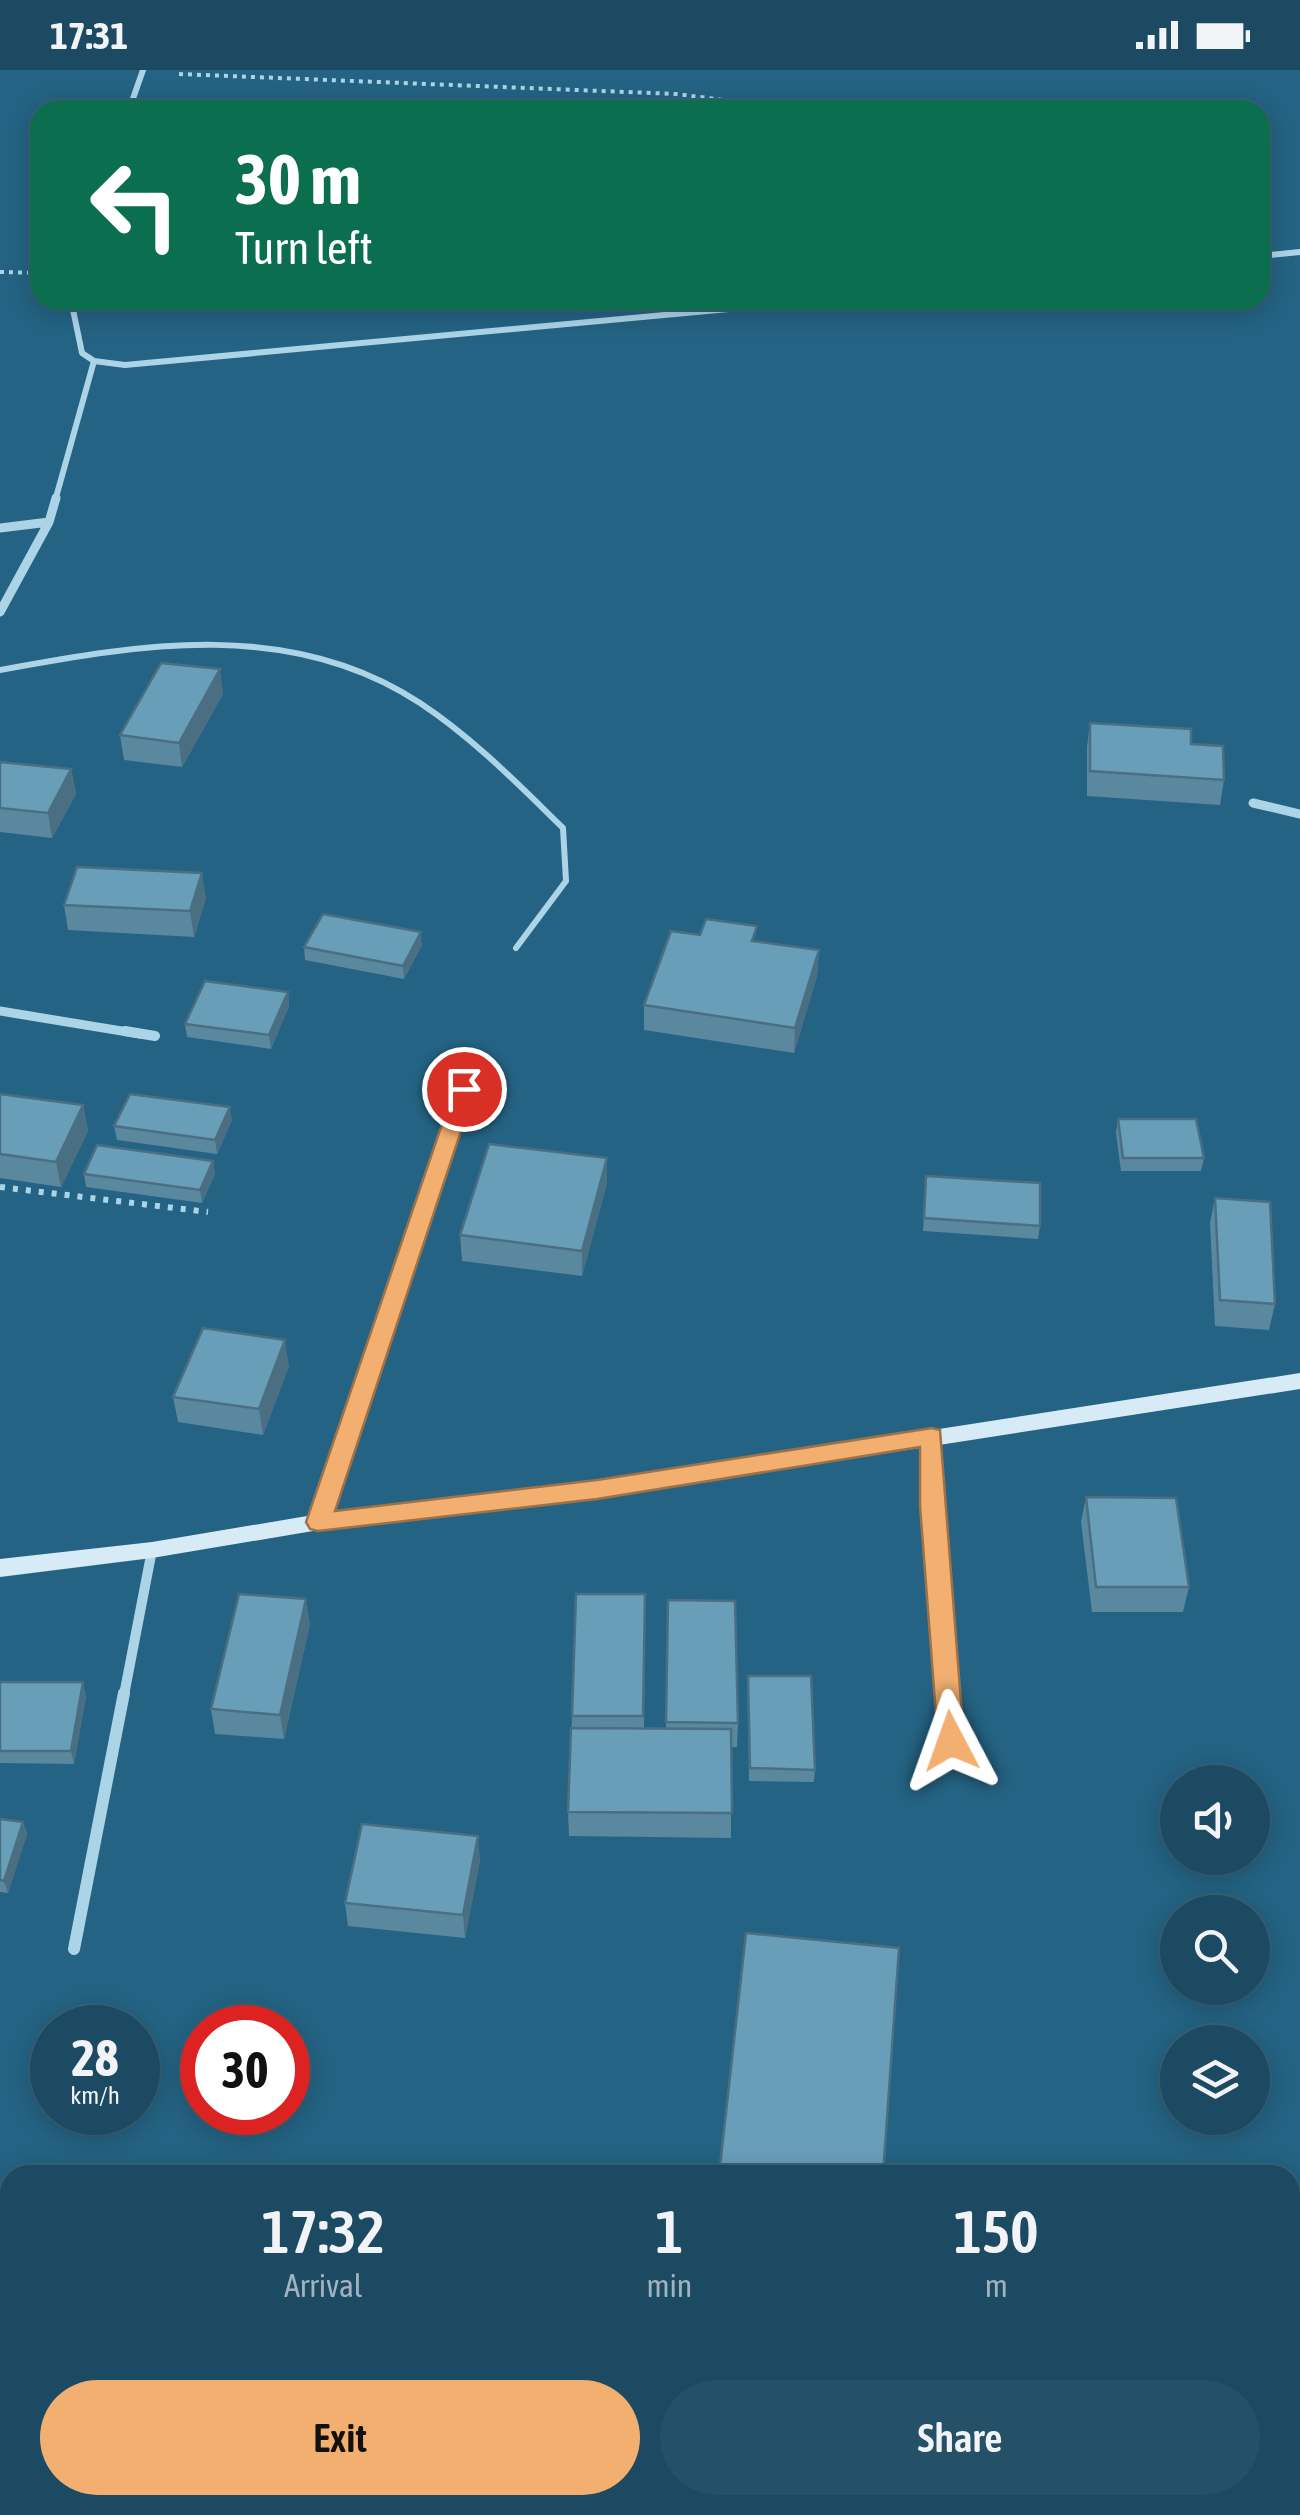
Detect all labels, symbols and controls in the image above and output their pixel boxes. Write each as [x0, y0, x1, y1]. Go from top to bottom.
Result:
text: 17:31 [50, 14, 128, 57]
text: 30 m [235, 139, 361, 219]
icon: left [70, 140, 200, 270]
text: Turn left [235, 222, 373, 274]
pin [422, 1047, 507, 1132]
icon: arrive [437, 1062, 492, 1117]
position arrow [899, 1689, 1003, 1793]
map controls [1160, 1765, 1270, 2135]
button: sound [1160, 1765, 1270, 1875]
button: search [1160, 1895, 1270, 2005]
speed limit sign: 30 [180, 2005, 310, 2135]
button: layers [1160, 2025, 1270, 2135]
text: 28 [71, 2029, 118, 2087]
text: km/h [70, 2081, 120, 2109]
text: 17:32 [261, 2197, 385, 2266]
text: 1 [655, 2197, 684, 2266]
text: 150 [954, 2197, 1038, 2266]
text: Arrival [284, 2267, 362, 2304]
text: min [646, 2267, 692, 2304]
text: m [985, 2267, 1008, 2304]
button: Exit [40, 2380, 640, 2495]
button: Share [660, 2380, 1260, 2495]

